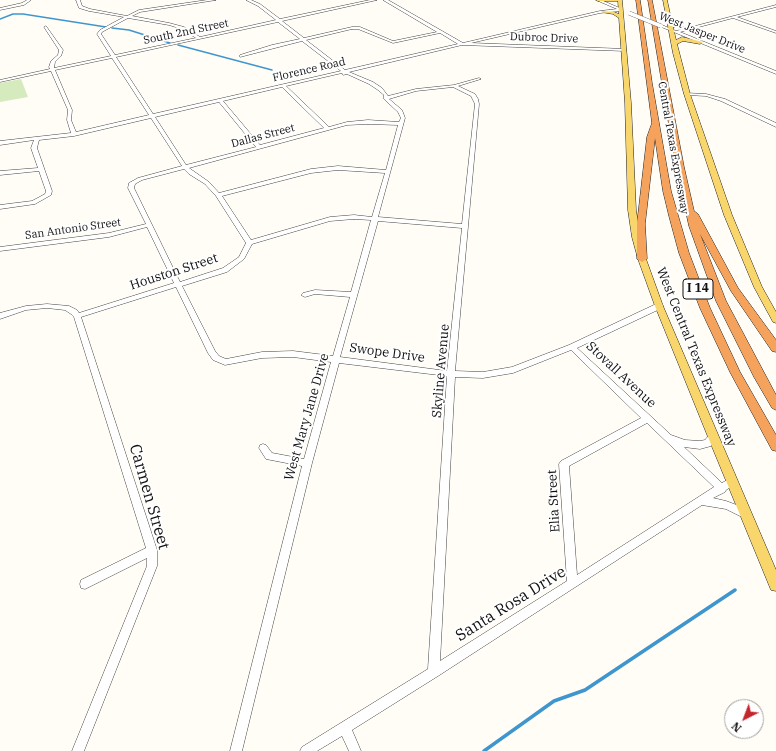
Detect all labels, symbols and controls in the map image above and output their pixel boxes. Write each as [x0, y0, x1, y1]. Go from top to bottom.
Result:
street label: West Jasper Drive [657, 10, 747, 56]
street label: South 2nd Street [142, 17, 230, 47]
street label: Dubroc Drive [510, 30, 578, 46]
street label: Florence Road [271, 55, 347, 85]
street label: Central Texas Expressway [655, 81, 691, 215]
street label: Dallas Street [230, 121, 296, 151]
street label: San Antonio Street [24, 216, 122, 242]
street label: Houston Street [128, 250, 220, 294]
street label: West Central Texas Expressway [653, 265, 739, 449]
road number: I 14 [683, 279, 713, 299]
street label: Skyline Avenue [429, 323, 453, 419]
street label: Stovall Avenue [583, 339, 659, 411]
street label: Swope Drive [348, 340, 426, 366]
street label: West Mary Jane Drive [281, 352, 333, 482]
street label: Carmen Street [125, 442, 173, 552]
street label: Elia Street [545, 469, 563, 533]
street label: Santa Rosa Drive [452, 562, 570, 646]
north arrow [724, 699, 764, 739]
text: N [729, 719, 745, 735]

